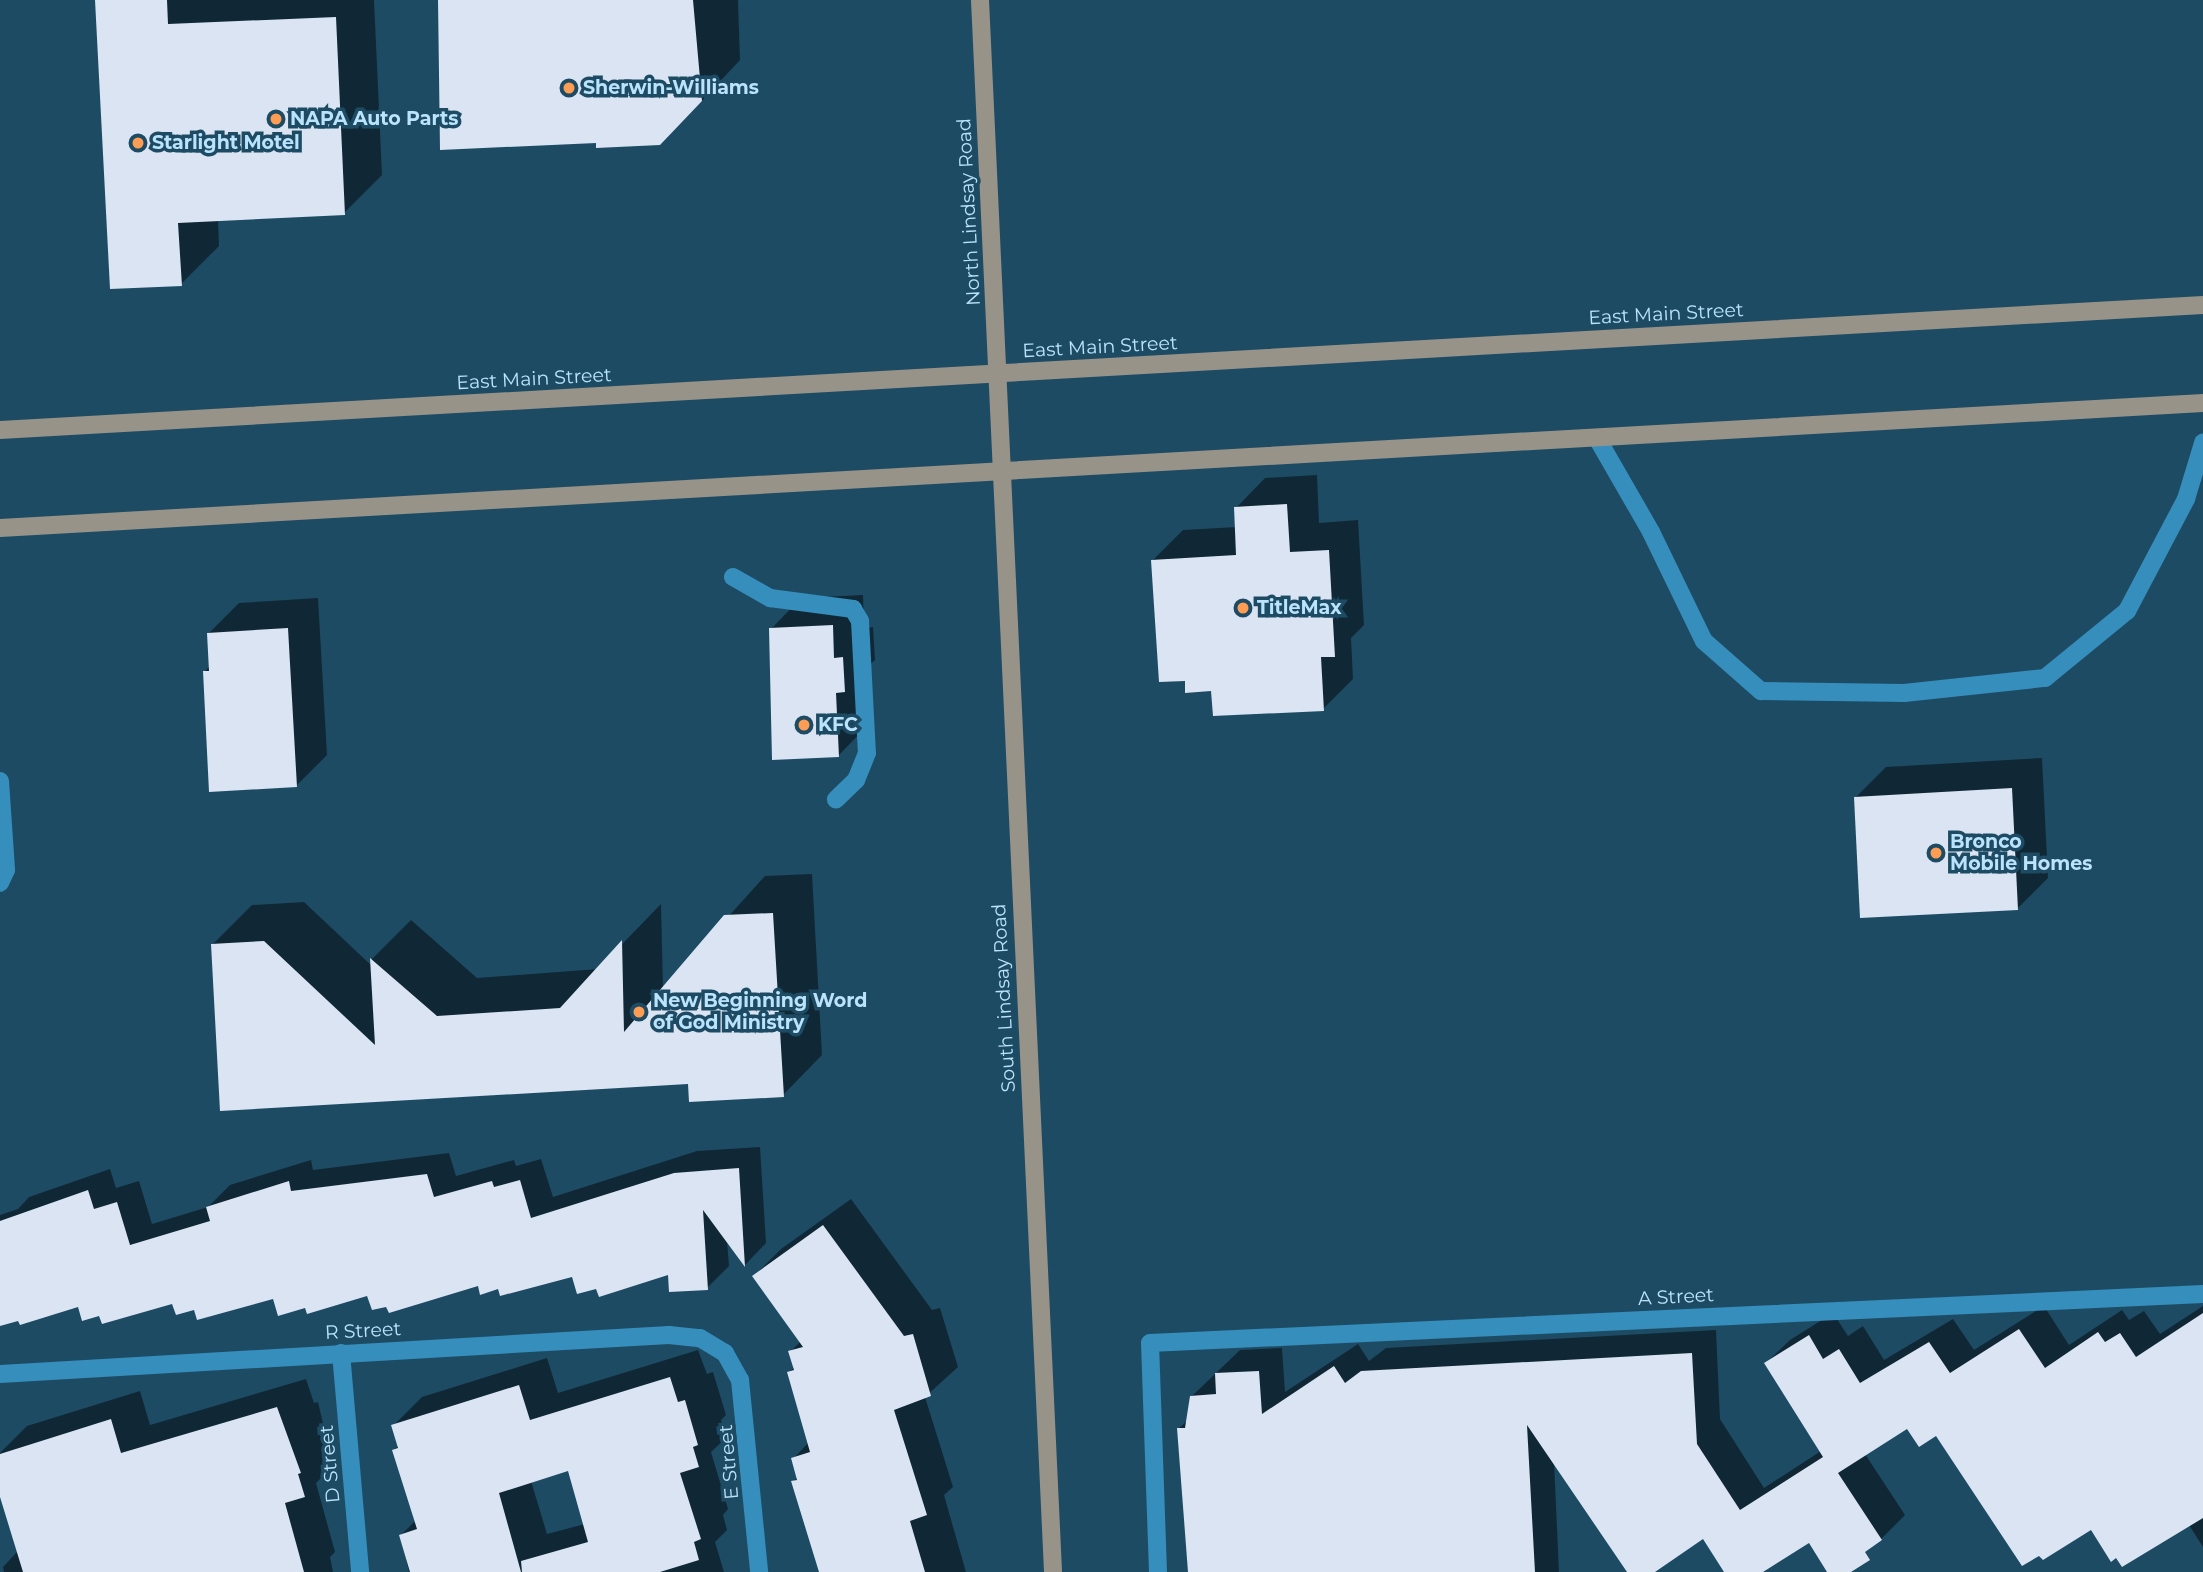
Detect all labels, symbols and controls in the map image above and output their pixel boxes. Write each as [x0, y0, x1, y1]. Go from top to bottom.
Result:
place label: Sherwin-Williams [583, 77, 759, 99]
marker: Sherwin-Williams [561, 80, 577, 96]
place label: NAPA Auto Parts [290, 108, 458, 130]
marker: NAPA Auto Parts [268, 111, 284, 127]
street label: North Lindsay Road [953, 118, 985, 306]
place label: Starlight Motel [152, 132, 300, 154]
marker: Starlight Motel [130, 135, 146, 151]
street label: East Main Street [1588, 299, 1744, 329]
street label: East Main Street [1022, 332, 1178, 362]
street label: East Main Street [456, 364, 612, 394]
place label: TitleMax [1257, 597, 1342, 619]
marker: TitleMax [1235, 600, 1251, 616]
place label: KFC [818, 714, 858, 736]
marker: KFC [796, 717, 812, 733]
place label: Bronco Mobile Homes [1950, 831, 2092, 875]
marker: Bronco Mobile Homes [1928, 845, 1944, 861]
street label: South Lindsay Road [988, 903, 1020, 1093]
place label: New Beginning Word of God Ministry [653, 990, 867, 1034]
marker: New Beginning Word of God Ministry [631, 1004, 647, 1020]
street label: A Street [1637, 1284, 1715, 1310]
street label: R Street [324, 1318, 402, 1344]
street label: D Street [315, 1424, 345, 1504]
street label: E Street [714, 1424, 744, 1500]

